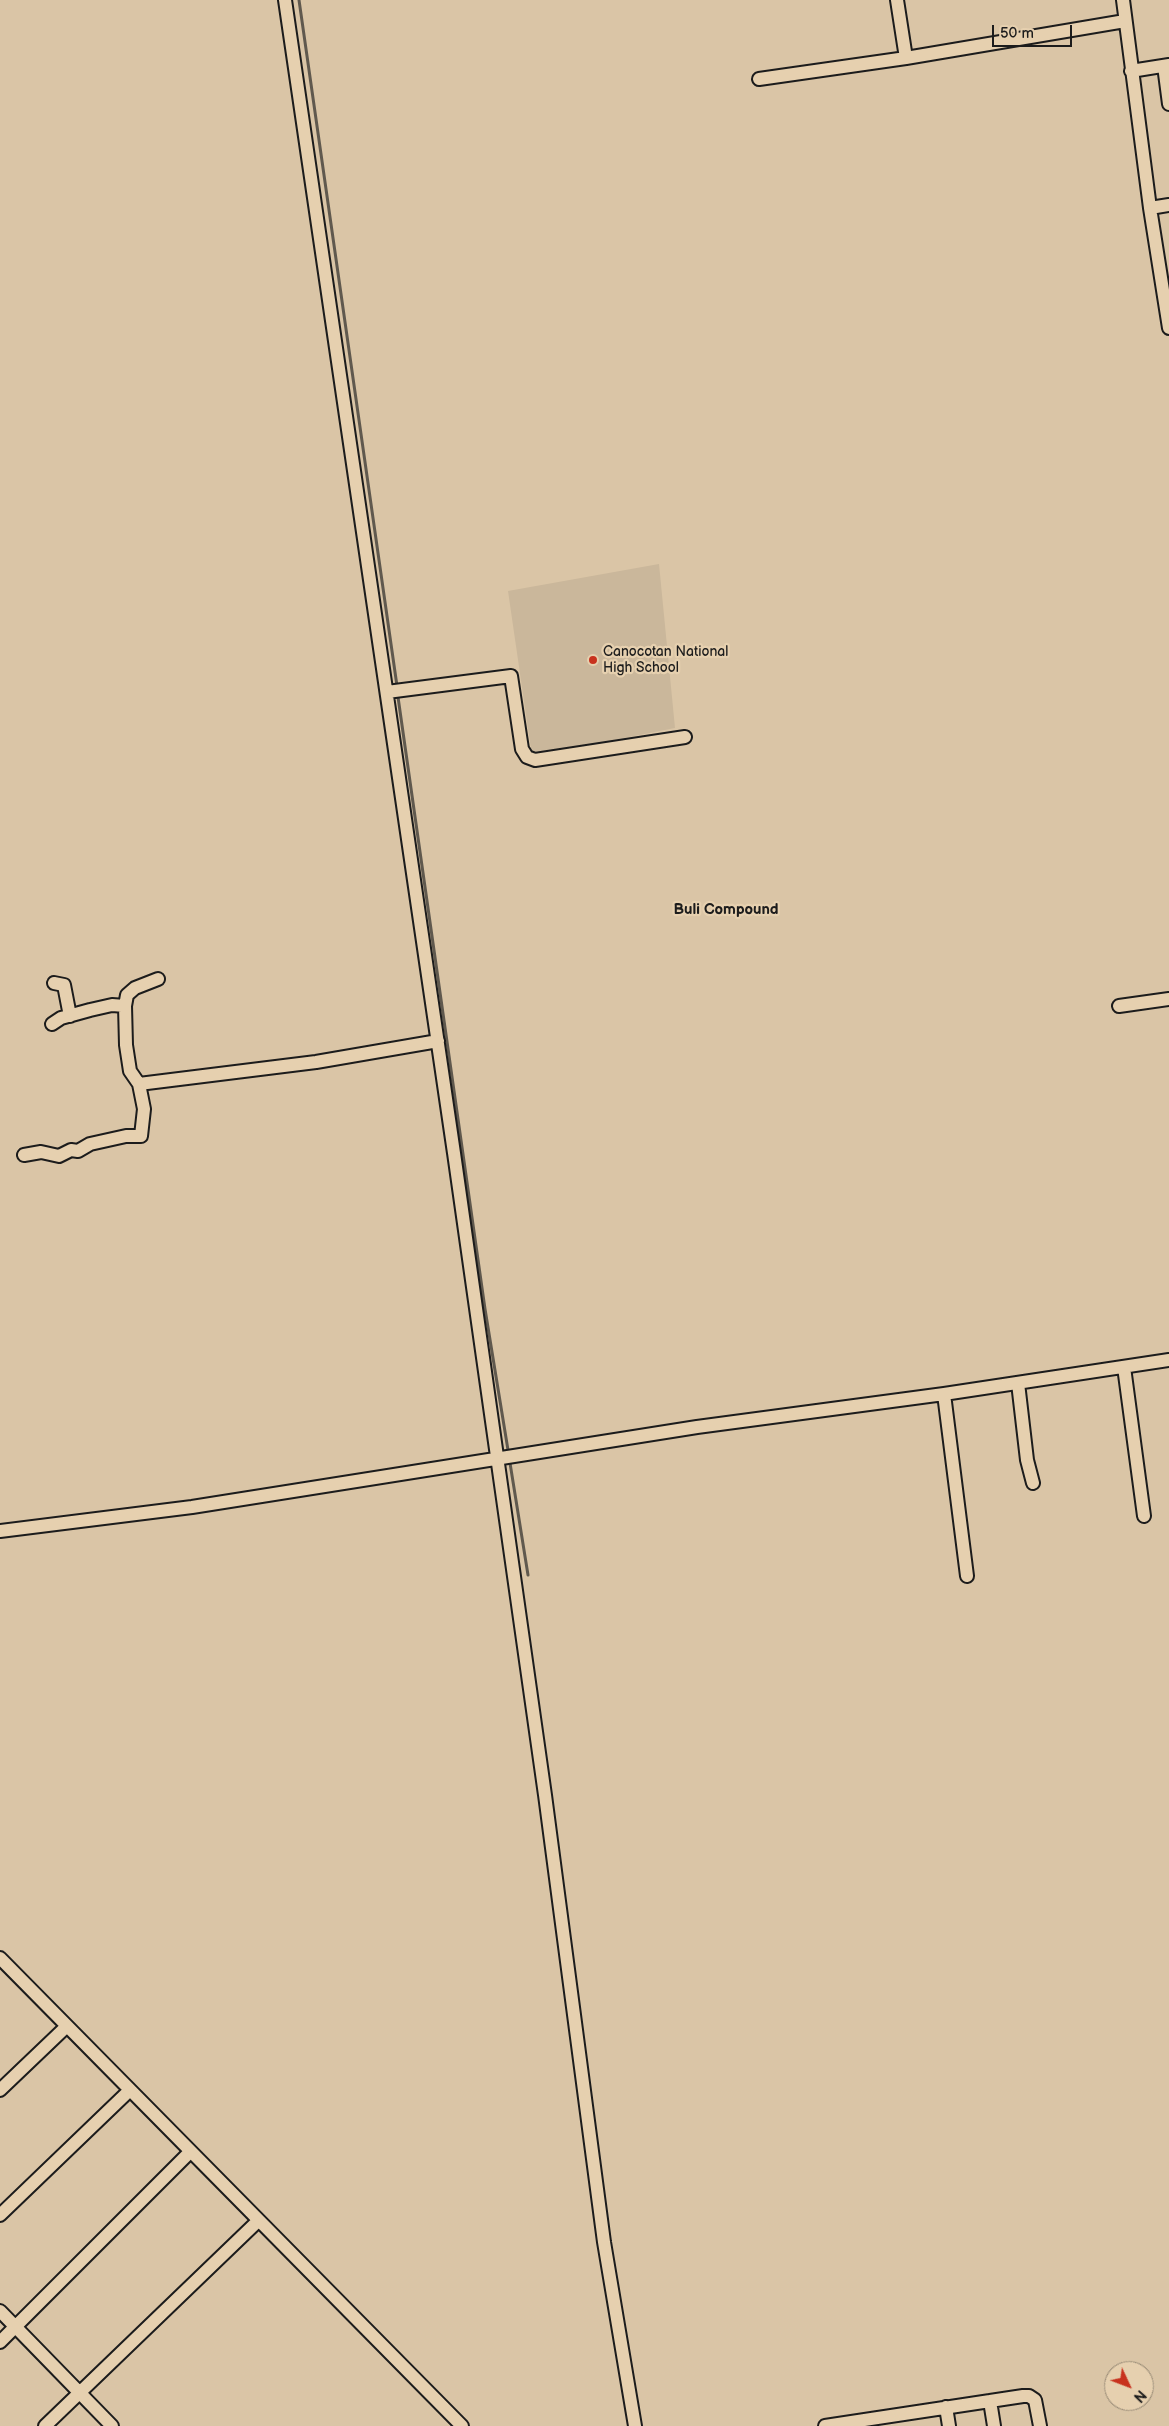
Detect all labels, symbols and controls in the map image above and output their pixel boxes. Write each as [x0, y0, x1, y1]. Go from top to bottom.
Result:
scale bar [994, 15, 1074, 47]
text: 50 m [1000, 24, 1034, 43]
place label: Canocotan National High School [603, 644, 728, 676]
marker: Canocotan National High School [587, 654, 599, 666]
district label: Buli Compound [673, 901, 779, 919]
north arrow [1104, 2361, 1154, 2411]
text: N [1130, 2386, 1149, 2406]

